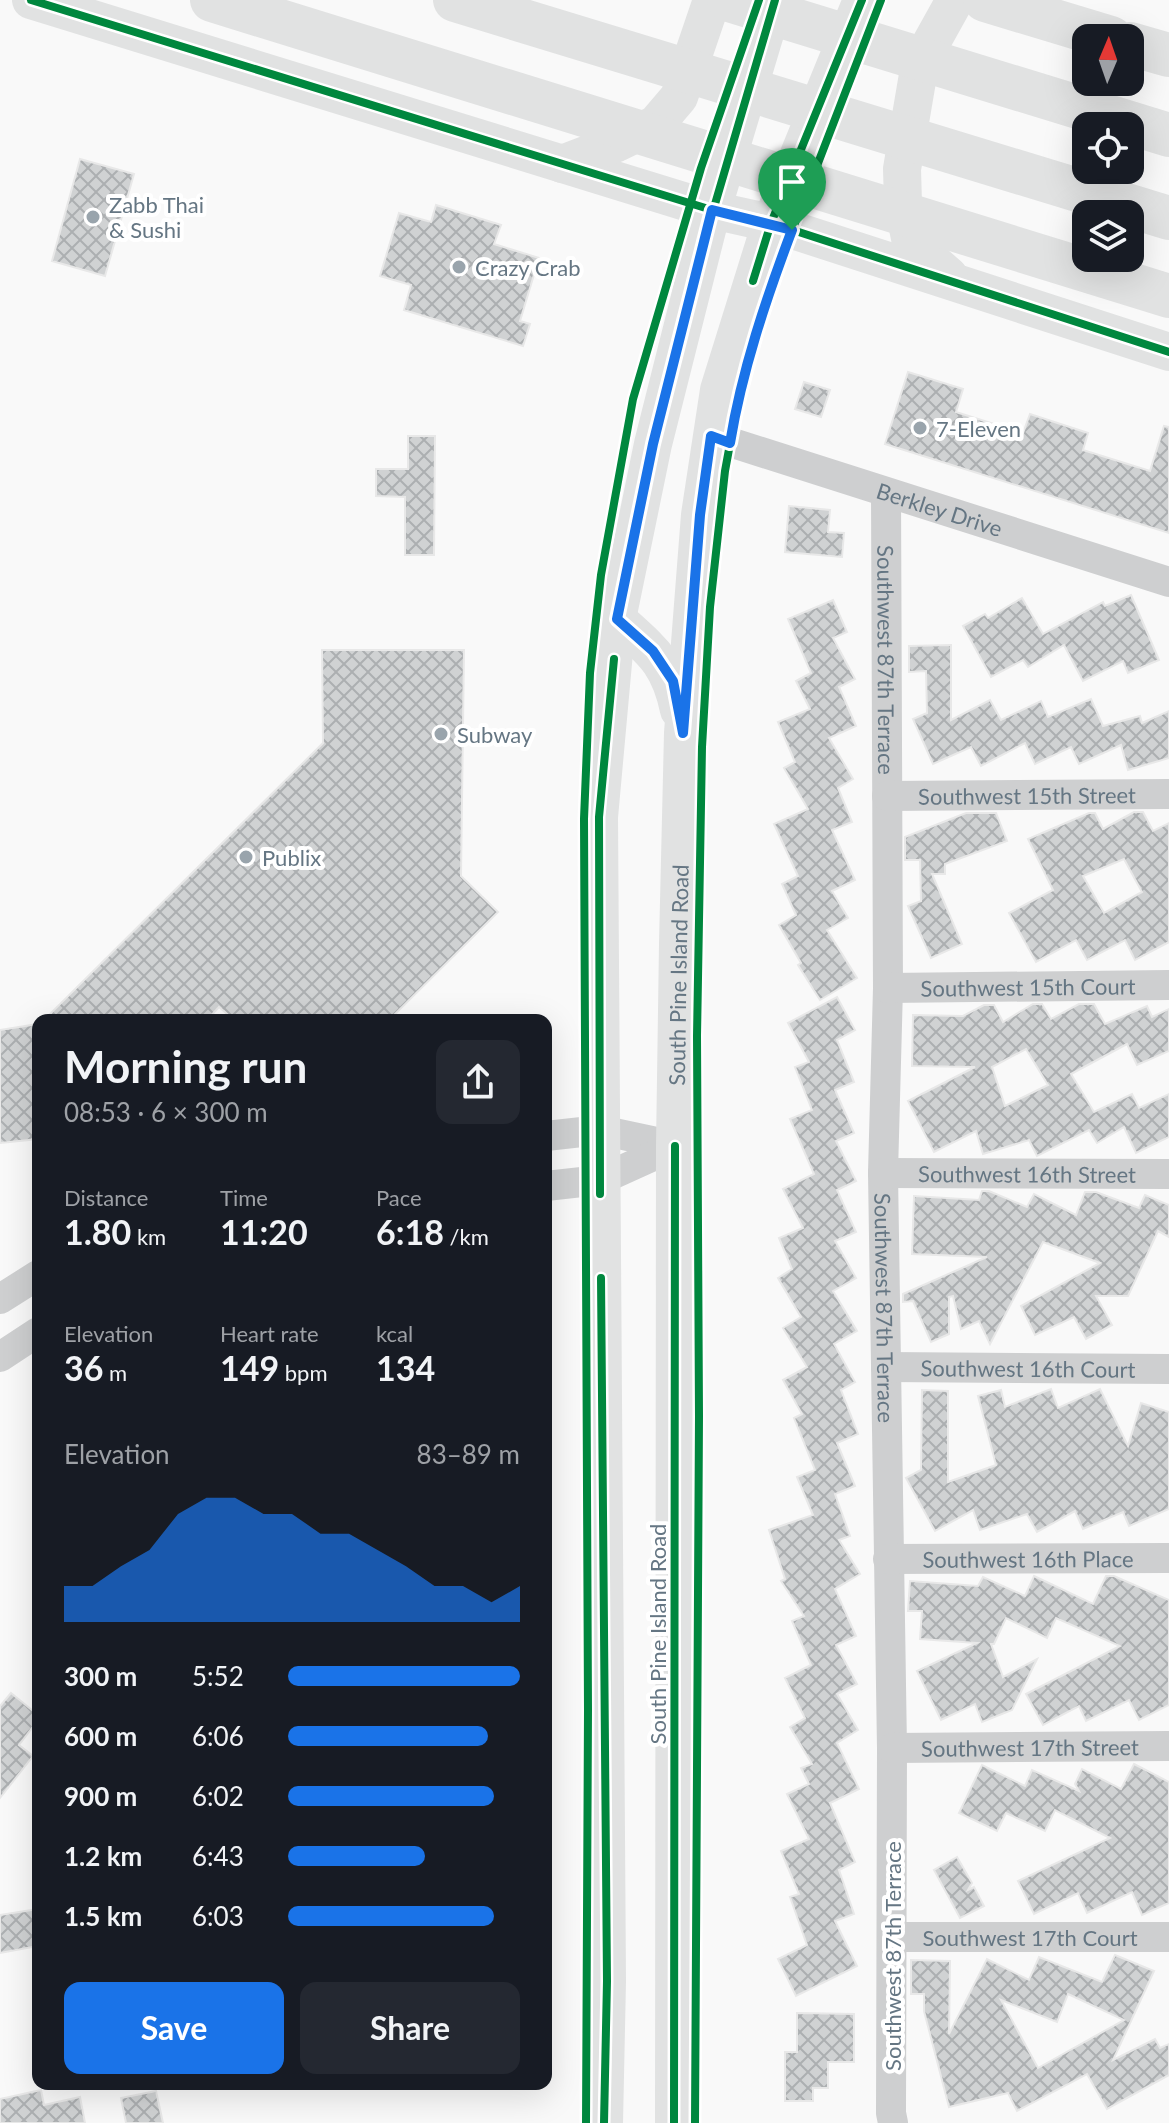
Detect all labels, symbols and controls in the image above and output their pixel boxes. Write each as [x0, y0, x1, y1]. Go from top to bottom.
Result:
north arrow [1072, 24, 1144, 96]
map controls [1072, 24, 1144, 272]
button: locate [1072, 112, 1144, 184]
pin [758, 148, 826, 230]
icon: arrive [770, 160, 814, 204]
place label: Zabb Thai & Sushi [109, 191, 204, 243]
button: layers [1072, 200, 1144, 272]
marker: Zabb Thai & Sushi [84, 208, 102, 226]
place label: Crazy Crab [475, 254, 581, 281]
marker: Crazy Crab [450, 258, 468, 276]
place label: 7-Eleven [936, 415, 1021, 442]
marker: 7-Eleven [911, 419, 929, 437]
street label: Berkley Drive [873, 476, 1006, 542]
street label: Southwest 87th Terrace [873, 545, 901, 775]
place label: Subway [457, 721, 533, 748]
marker: Subway [432, 725, 450, 743]
street label: Southwest 15th Street [918, 781, 1136, 809]
place label: Publix [262, 844, 321, 871]
marker: Publix [237, 848, 255, 866]
street label: South Pine Island Road [662, 864, 693, 1086]
street label: Southwest 15th Court [920, 972, 1136, 1001]
text: Morning run [64, 1040, 307, 1092]
button: share [436, 1040, 520, 1124]
text: 08:53 · 6 × 300 m [64, 1096, 268, 1128]
street label: Southwest 16th Street [918, 1160, 1136, 1187]
text: Distance [64, 1184, 148, 1211]
text: Time [220, 1184, 268, 1211]
text: Pace [376, 1184, 422, 1211]
street label: Southwest 87th Terrace [870, 1193, 900, 1423]
text: 1.80 [64, 1211, 131, 1252]
text: 11:20 [220, 1211, 308, 1252]
text: 6:18 [376, 1211, 444, 1252]
text: km [131, 1223, 166, 1250]
text: /km [444, 1223, 489, 1250]
text: Elevation [64, 1320, 153, 1347]
text: Heart rate [220, 1320, 319, 1347]
text: kcal [376, 1320, 413, 1347]
text: 36 [64, 1347, 103, 1388]
text: 149 [220, 1347, 279, 1388]
text: 134 [376, 1347, 435, 1388]
street label: Southwest 16th Court [920, 1354, 1136, 1382]
text: m [103, 1359, 127, 1386]
text: bpm [279, 1359, 328, 1386]
text: Elevation [64, 1438, 170, 1470]
text: 83–89 m [417, 1438, 520, 1470]
street label: South Pine Island Road [644, 1524, 671, 1744]
street label: Southwest 16th Place [922, 1545, 1134, 1572]
text: 300 m [64, 1660, 137, 1692]
text: 5:52 [192, 1660, 244, 1692]
text: 600 m [64, 1720, 137, 1752]
text: 6:06 [192, 1720, 244, 1752]
street label: Southwest 17th Street [921, 1733, 1139, 1761]
text: 900 m [64, 1780, 137, 1812]
text: 6:02 [192, 1780, 244, 1812]
text: 1.2 km [64, 1840, 142, 1872]
text: 6:43 [192, 1840, 244, 1872]
street label: Southwest 87th Terrace [879, 1841, 906, 2071]
text: 1.5 km [64, 1900, 142, 1932]
text: 6:03 [192, 1900, 244, 1932]
street label: Southwest 17th Court [922, 1924, 1138, 1951]
button: Save [64, 1982, 284, 2074]
button: Share [300, 1982, 520, 2074]

